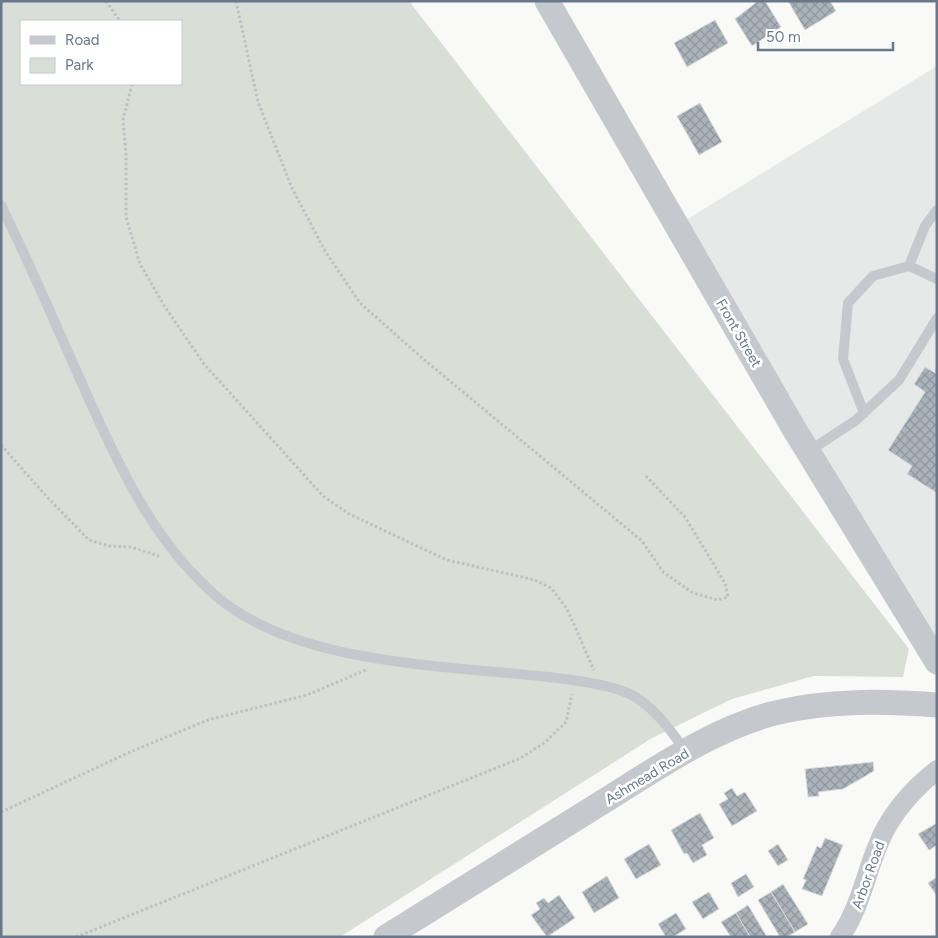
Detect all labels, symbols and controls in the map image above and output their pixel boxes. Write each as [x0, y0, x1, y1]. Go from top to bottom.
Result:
legend [20, 20, 182, 85]
scale bar [758, 20, 893, 52]
text: 50 m [766, 28, 801, 46]
text: Road [65, 31, 100, 49]
text: Park [65, 56, 94, 74]
street label: Front Street [712, 296, 765, 370]
street label: Ashmead Road [602, 745, 692, 808]
street label: Arbor Road [848, 839, 889, 911]

